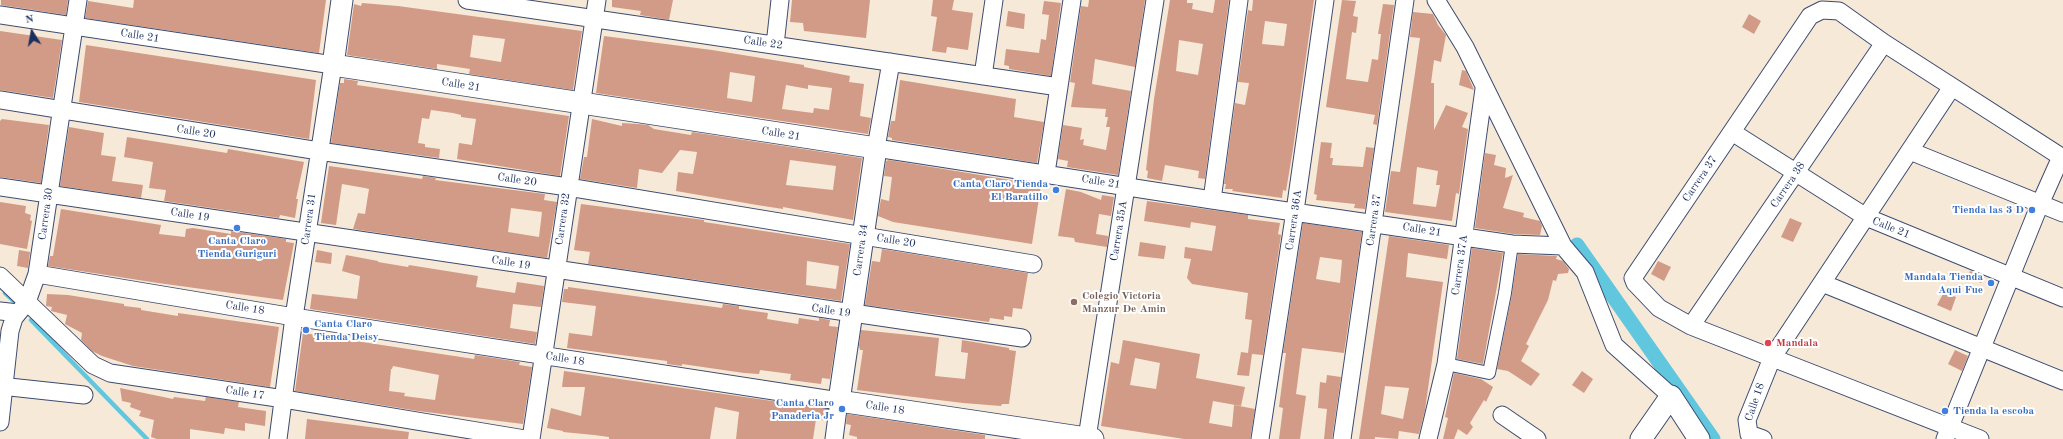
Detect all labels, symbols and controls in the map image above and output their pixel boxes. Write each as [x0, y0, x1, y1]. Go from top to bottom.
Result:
north arrow [12, 12, 52, 52]
text: N [24, 14, 35, 26]
street label: Calle 21 [119, 26, 161, 46]
street label: Calle 22 [742, 34, 784, 52]
street label: Calle 21 [440, 75, 482, 95]
street label: Calle 20 [175, 122, 217, 142]
street label: Calle 21 [760, 124, 802, 144]
street label: Carrera 37 [1680, 153, 1720, 205]
street label: Carrera 38 [1768, 159, 1808, 211]
street label: Calle 20 [496, 171, 538, 189]
street label: Calle 21 [1080, 172, 1122, 192]
place label: Canta Claro Tienda El Baratillo [953, 177, 1048, 203]
marker: Canta Claro Tienda El Baratillo [1051, 185, 1061, 195]
street label: Carrera 30 [36, 187, 56, 241]
street label: Carrera 36A [1283, 189, 1305, 251]
street label: Carrera 31 [299, 192, 319, 246]
street label: Carrera 32 [553, 192, 573, 246]
street label: Carrera 37 [1364, 193, 1384, 247]
street label: Carrera 35A [1108, 200, 1130, 262]
place label: Tienda las 3 D [1952, 203, 2024, 217]
street label: Calle 19 [169, 205, 211, 225]
marker: Tienda las 3 D [2027, 205, 2037, 215]
street label: Calle 21 [1870, 214, 1912, 242]
street label: Calle 21 [1401, 220, 1443, 240]
marker: Canta Claro Tienda Guriguri [232, 223, 242, 233]
street label: Carrera 34 [851, 223, 871, 277]
street label: Calle 20 [875, 231, 917, 251]
place label: Canta Claro Tienda Guriguri [197, 234, 277, 260]
street label: Carrera 37A [1449, 234, 1471, 296]
street label: Calle 19 [490, 253, 532, 273]
place label: Mandala Tienda Aqui Fue [1904, 270, 1983, 296]
marker: Mandala Tienda Aqui Fue [1986, 278, 1996, 288]
place label: Colegio Victoria Manzur De Amin [1082, 289, 1166, 315]
marker: Colegio Victoria Manzur De Amin [1069, 297, 1079, 307]
street label: Calle 18 [224, 298, 266, 318]
street label: Calle 19 [810, 302, 852, 320]
place label: Canta Claro Tienda Deisy [314, 317, 379, 343]
marker: Canta Claro Tienda Deisy [301, 325, 311, 335]
place label: Mandala [1776, 336, 1818, 350]
marker: Mandala [1763, 338, 1773, 348]
street label: Calle 18 [544, 349, 586, 369]
street label: Calle 18 [1742, 381, 1768, 423]
street label: Calle 17 [224, 383, 266, 403]
place label: Canta Claro Panaderia Jr [771, 396, 834, 422]
street label: Calle 18 [864, 398, 906, 418]
marker: Canta Claro Panaderia Jr [837, 404, 847, 414]
place label: Tienda la escoba [1953, 404, 2034, 418]
marker: Tienda la escoba [1940, 406, 1950, 416]

